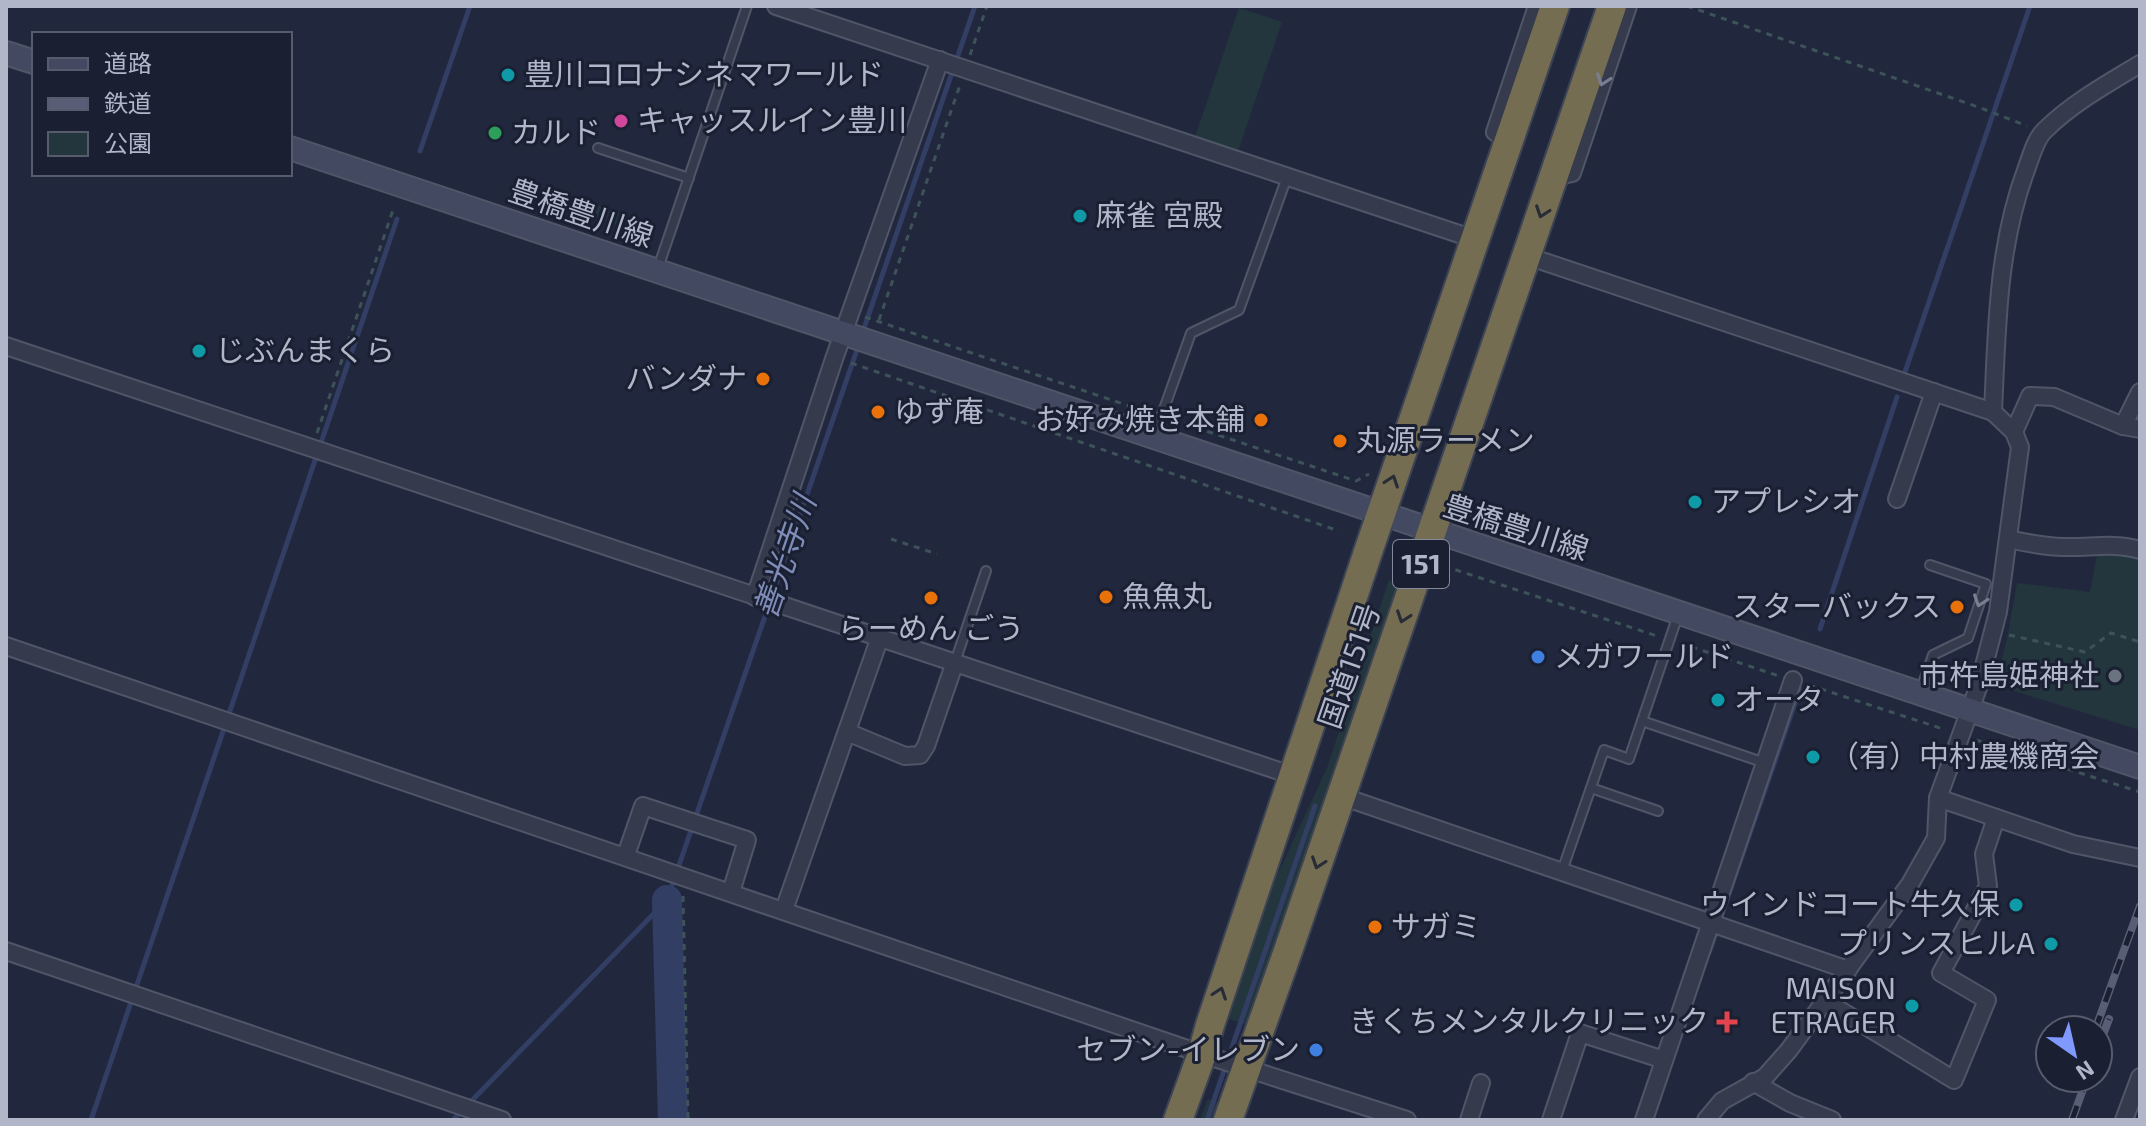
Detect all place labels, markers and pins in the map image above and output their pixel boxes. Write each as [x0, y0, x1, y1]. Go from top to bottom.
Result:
place label: 豊川コロナシネマワールド [524, 55, 884, 91]
marker: 豊川コロナシネマワールド [499, 66, 517, 84]
place label: キャッスルイン豊川 [637, 101, 907, 137]
marker: キャッスルイン豊川 [612, 112, 630, 130]
place label: カルド [511, 113, 601, 149]
marker: カルド [486, 124, 504, 142]
place label: 麻雀 宮殿 [1096, 196, 1223, 232]
marker: 麻雀 宮殿 [1071, 207, 1089, 225]
place label: じぶんまくら [215, 331, 395, 367]
marker: じぶんまくら [190, 342, 208, 360]
place label: バンダナ [626, 359, 747, 395]
marker: バンダナ [754, 370, 772, 388]
place label: ゆず庵 [894, 392, 984, 428]
place label: お好み焼き本舗 [1035, 400, 1245, 436]
marker: ゆず庵 [869, 403, 887, 421]
marker: お好み焼き本舗 [1252, 411, 1270, 429]
place label: 丸源ラーメン [1356, 421, 1535, 457]
marker: 丸源ラーメン [1331, 432, 1349, 450]
place label: アプレシオ [1711, 482, 1861, 518]
marker: アプレシオ [1686, 493, 1704, 511]
place label: 魚魚丸 [1122, 577, 1212, 613]
place label: スターバックス [1732, 587, 1941, 623]
marker: 魚魚丸 [1097, 588, 1115, 606]
marker: らーめん ごう [922, 589, 940, 607]
marker: スターバックス [1948, 598, 1966, 616]
place label: らーめん ごう [838, 609, 1024, 645]
place label: メガワールド [1554, 637, 1734, 673]
marker: メガワールド [1529, 648, 1547, 666]
place label: 市杵島姫神社 [1919, 656, 2099, 692]
marker: 市杵島姫神社 [2106, 667, 2124, 685]
place label: オータ [1734, 680, 1824, 716]
marker: オータ [1709, 691, 1727, 709]
place label: （有）中村農機商会 [1829, 737, 2099, 773]
marker: （有）中村農機商会 [1804, 748, 1822, 766]
place label: ウインドコート牛久保 [1700, 885, 2000, 921]
marker: ウインドコート牛久保 [2007, 896, 2025, 914]
place label: サガミ [1391, 907, 1481, 943]
marker: サガミ [1366, 918, 1384, 936]
place label: プリンスヒルA [1837, 924, 2035, 960]
marker: プリンスヒルA [2042, 935, 2060, 953]
place label: MAISON ETRAGER [1771, 969, 1896, 1039]
marker: MAISON ETRAGER [1903, 997, 1921, 1015]
place label: きくちメンタルクリニック [1349, 1002, 1709, 1038]
marker: きくちメンタルクリニック [1716, 1011, 1738, 1033]
place label: セブン-イレブン [1077, 1030, 1300, 1066]
marker: セブン-イレブン [1307, 1041, 1325, 1059]

